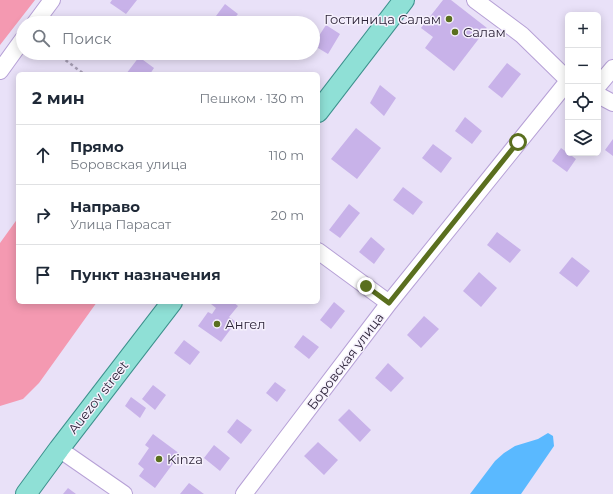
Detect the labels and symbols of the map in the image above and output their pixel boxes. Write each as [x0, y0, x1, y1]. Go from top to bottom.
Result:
place label: Гостиница Салам [324, 11, 441, 27]
marker: Гостиница Салам [444, 14, 454, 24]
place label: Салам [463, 24, 506, 40]
marker: Салам [450, 27, 460, 37]
route start [509, 133, 527, 151]
route end [357, 277, 375, 295]
street label: Боровская улица [303, 309, 387, 413]
place label: Ангел [225, 316, 265, 332]
marker: Ангел [212, 319, 222, 329]
street label: Auezov street [65, 357, 131, 437]
place label: Kinza [167, 451, 203, 467]
marker: Kinza [154, 454, 164, 464]

